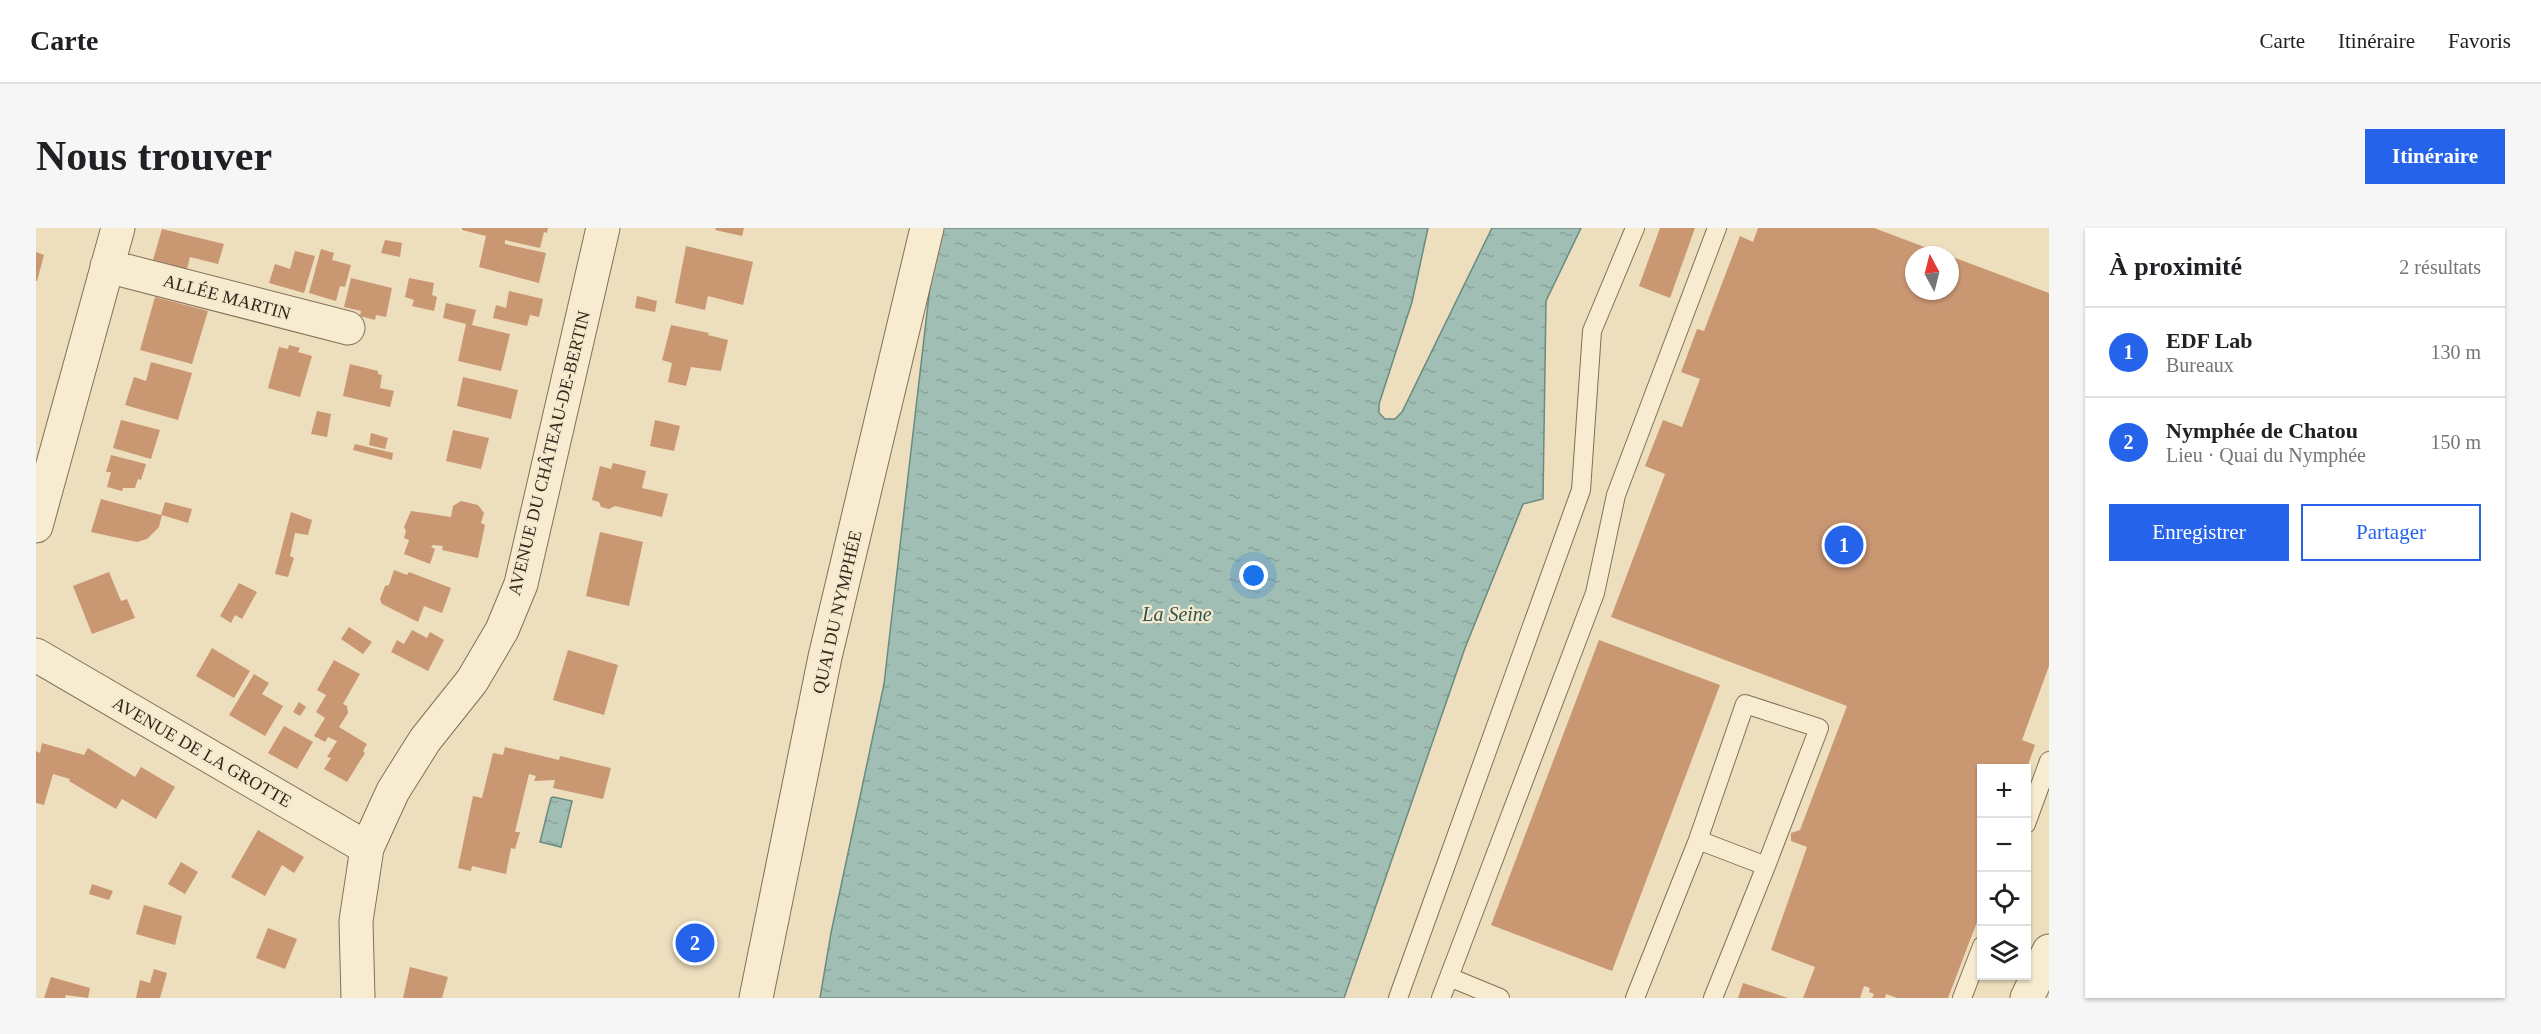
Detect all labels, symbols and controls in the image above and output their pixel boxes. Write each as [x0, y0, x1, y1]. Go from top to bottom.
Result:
text: Carte [30, 25, 98, 56]
text: Carte [2260, 29, 2305, 53]
text: Itinéraire [2338, 29, 2415, 53]
text: Favoris [2448, 29, 2511, 53]
button: Itinéraire [2365, 129, 2505, 184]
text: Nous trouver [36, 133, 272, 179]
north arrow [1905, 246, 1959, 300]
text: À proximité [2109, 252, 2242, 281]
text: 2 résultats [2399, 256, 2481, 278]
street label: ALLÉE MARTIN [161, 269, 293, 324]
street label: AVENUE DU CHÂTEAU-DE-BERTIN [503, 308, 594, 597]
text: EDF Lab [2166, 328, 2253, 353]
text: 1 [2124, 341, 2134, 363]
text: 130 m [2430, 341, 2481, 363]
text: Bureaux [2166, 354, 2234, 376]
text: Nymphée de Chatou [2166, 418, 2358, 443]
text: 2 [2124, 431, 2134, 453]
text: 150 m [2430, 431, 2481, 453]
text: Lieu · Quai du Nymphée [2166, 444, 2366, 466]
button: Enregistrer [2109, 504, 2289, 561]
button: Partager [2301, 504, 2481, 561]
pin: 1 [1824, 522, 1864, 568]
street label: QUAI DU NYMPHÉE [807, 528, 866, 696]
your location [1239, 561, 1268, 590]
water label: La Seine [1141, 603, 1212, 625]
street label: AVENUE DE LA GROTTE [109, 693, 295, 811]
map controls [1977, 764, 2031, 980]
button: + [1977, 764, 2031, 818]
button: − [1977, 818, 2031, 872]
button: locate [1977, 872, 2031, 926]
pin: 2 [676, 920, 714, 966]
button: layers [1977, 926, 2031, 980]

